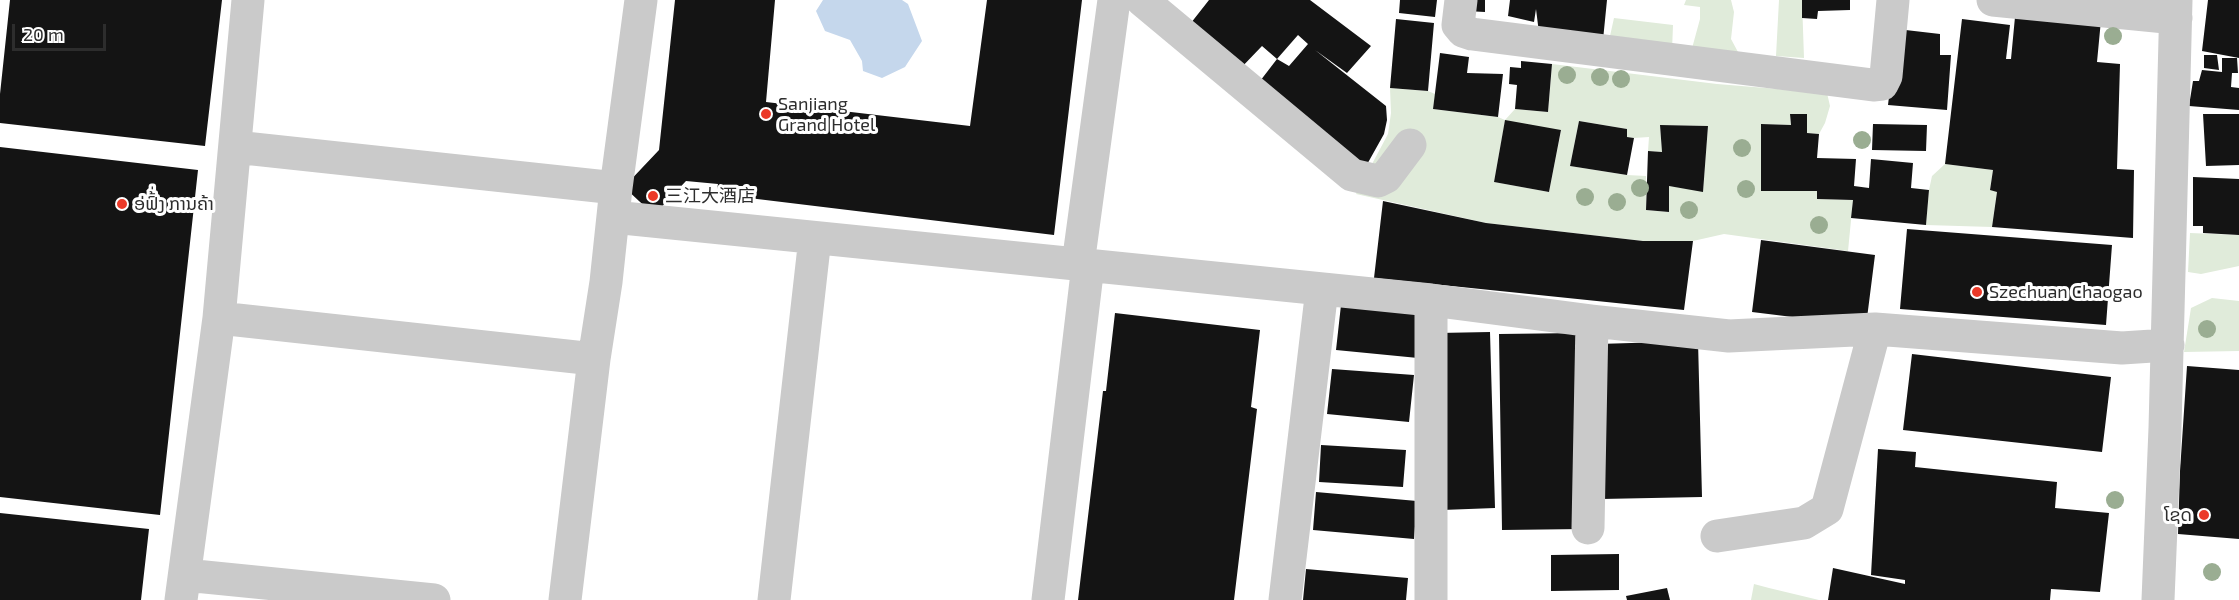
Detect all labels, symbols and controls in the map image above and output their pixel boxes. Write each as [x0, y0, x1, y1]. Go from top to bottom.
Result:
scale bar [15, 12, 110, 50]
text: 20 m [23, 23, 64, 45]
place label: Sanjiang Grand Hotel [778, 93, 875, 136]
marker: Sanjiang Grand Hotel [759, 107, 773, 121]
place label: 三江大酒店 [665, 185, 755, 207]
marker: 三江大酒店 [646, 189, 660, 203]
place label: ອ່ຟົ້່ງ ການຄ້າ [134, 193, 214, 215]
marker: ອ່ຟົ້່ງ ການຄ້າ [115, 197, 129, 211]
place label: Szechuan Chaogao [1989, 281, 2143, 303]
marker: Szechuan Chaogao [1970, 285, 1984, 299]
place label: ໂຊດ [2164, 504, 2192, 526]
marker: ໂຊດ [2197, 508, 2211, 522]

